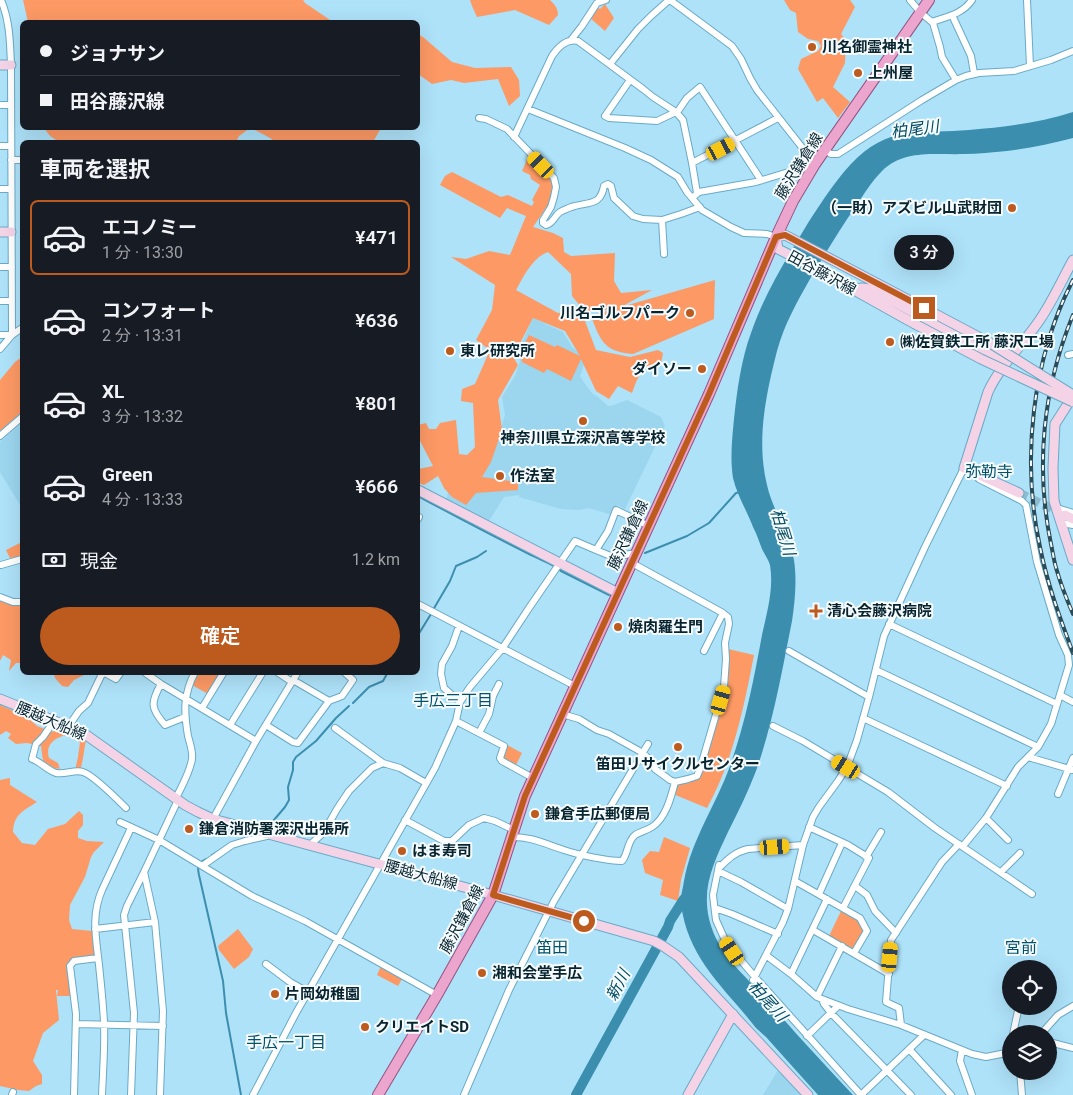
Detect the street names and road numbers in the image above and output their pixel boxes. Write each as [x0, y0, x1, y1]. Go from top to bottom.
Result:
street label: 藤沢鎌倉線 [771, 129, 827, 203]
street label: 田谷藤沢線 [785, 247, 859, 299]
street label: 藤沢鎌倉線 [604, 497, 652, 573]
street label: 腰越大船線 [13, 698, 89, 744]
street label: 腰越大船線 [382, 857, 460, 893]
street label: 藤沢鎌倉線 [436, 882, 488, 956]

